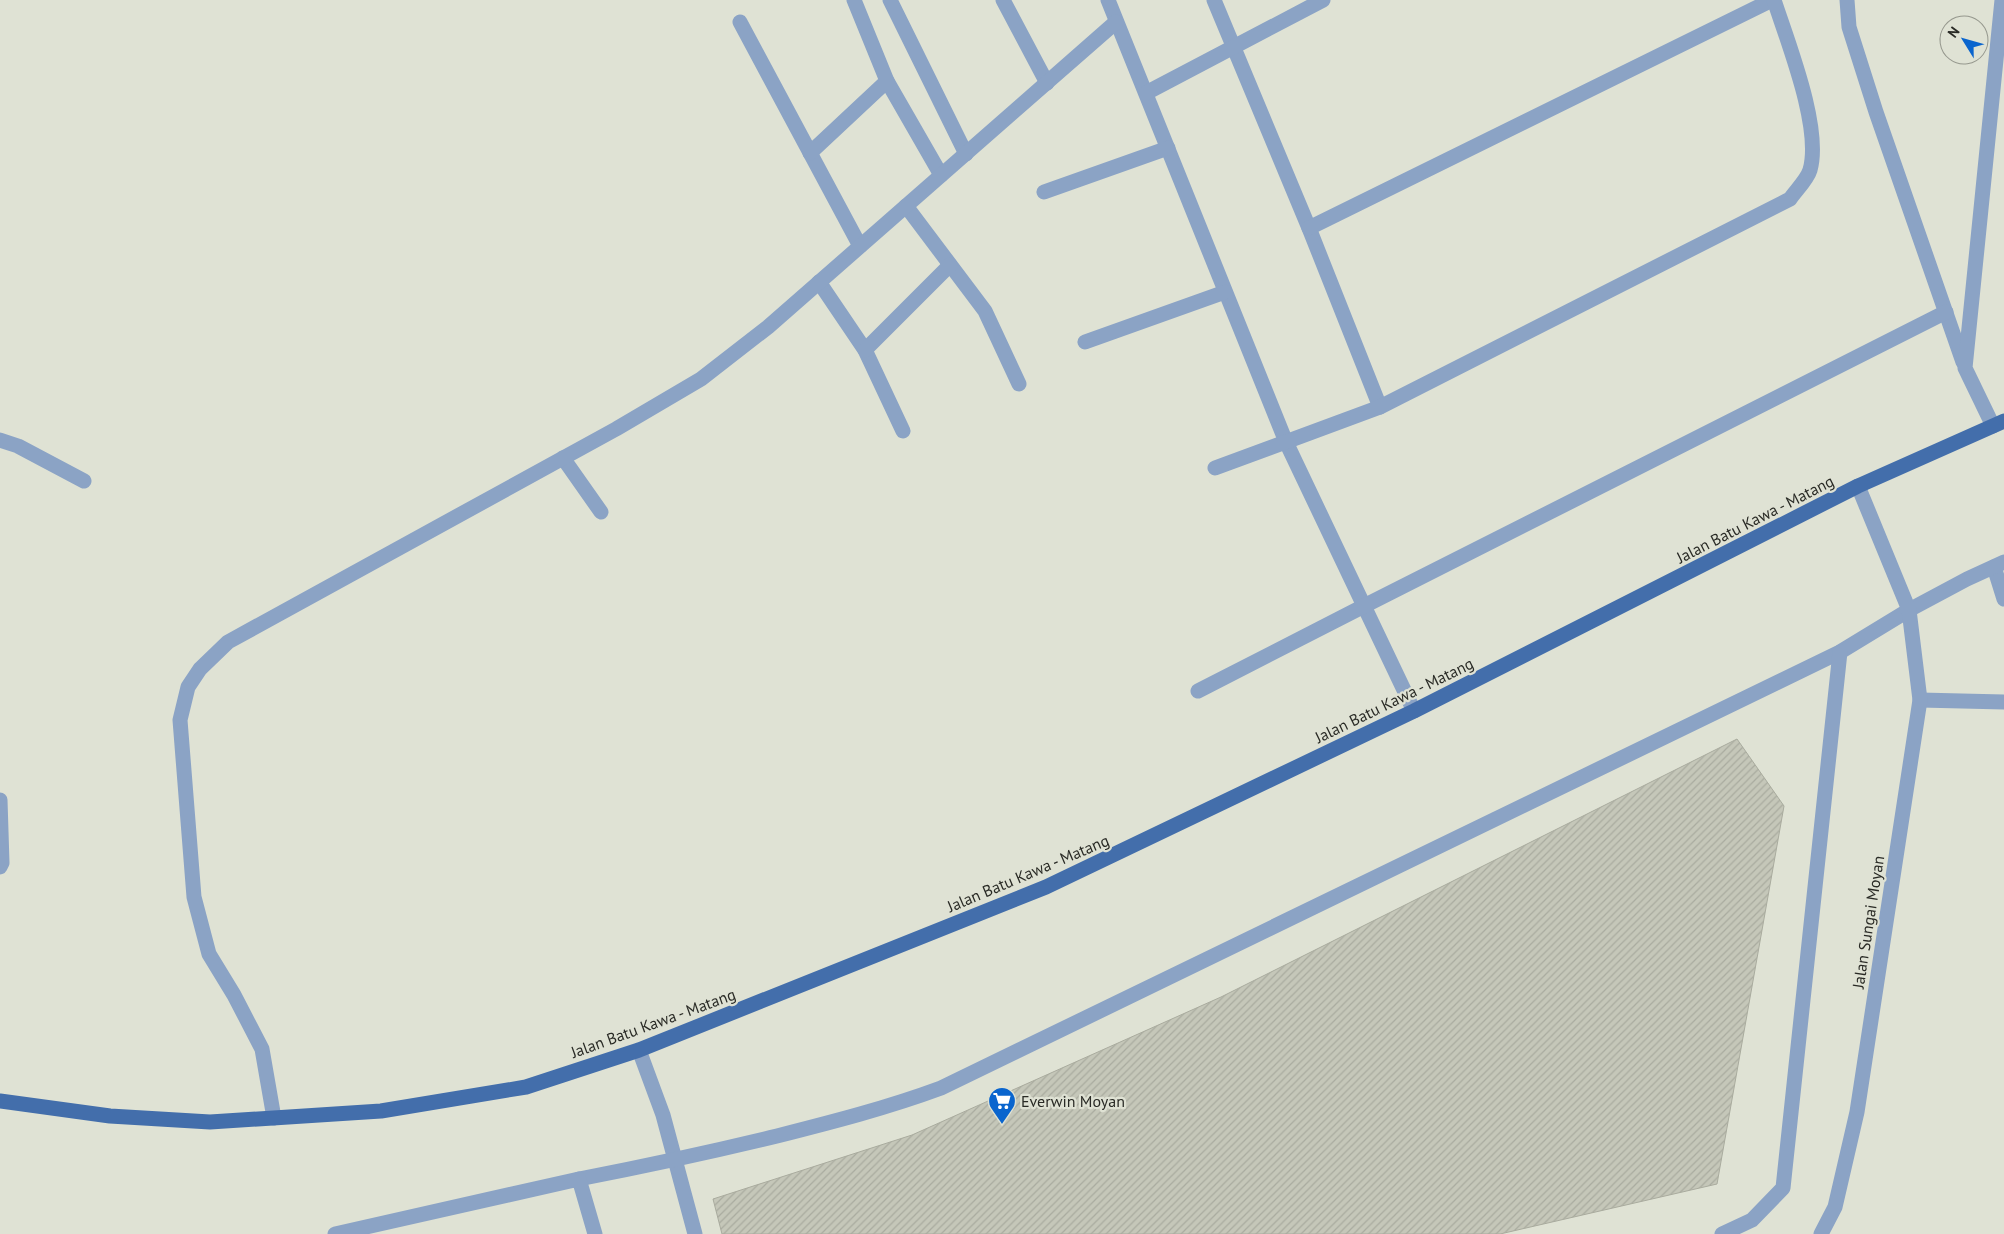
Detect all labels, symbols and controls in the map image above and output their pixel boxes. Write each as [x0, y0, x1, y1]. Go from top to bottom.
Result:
north arrow [1939, 15, 1989, 65]
text: N [1944, 23, 1964, 41]
street label: Jalan Batu Kawa - Matang [1672, 471, 1837, 568]
street label: Jalan Batu Kawa - Matang [1311, 653, 1476, 748]
street label: Jalan Batu Kawa - Matang [943, 830, 1112, 917]
street label: Jalan Sungai Moyan [1847, 854, 1888, 991]
street label: Jalan Batu Kawa - Matang [567, 984, 738, 1062]
supermarket icon: Everwin Moyan [987, 1086, 1017, 1125]
place label: Everwin Moyan [1021, 1091, 1125, 1111]

